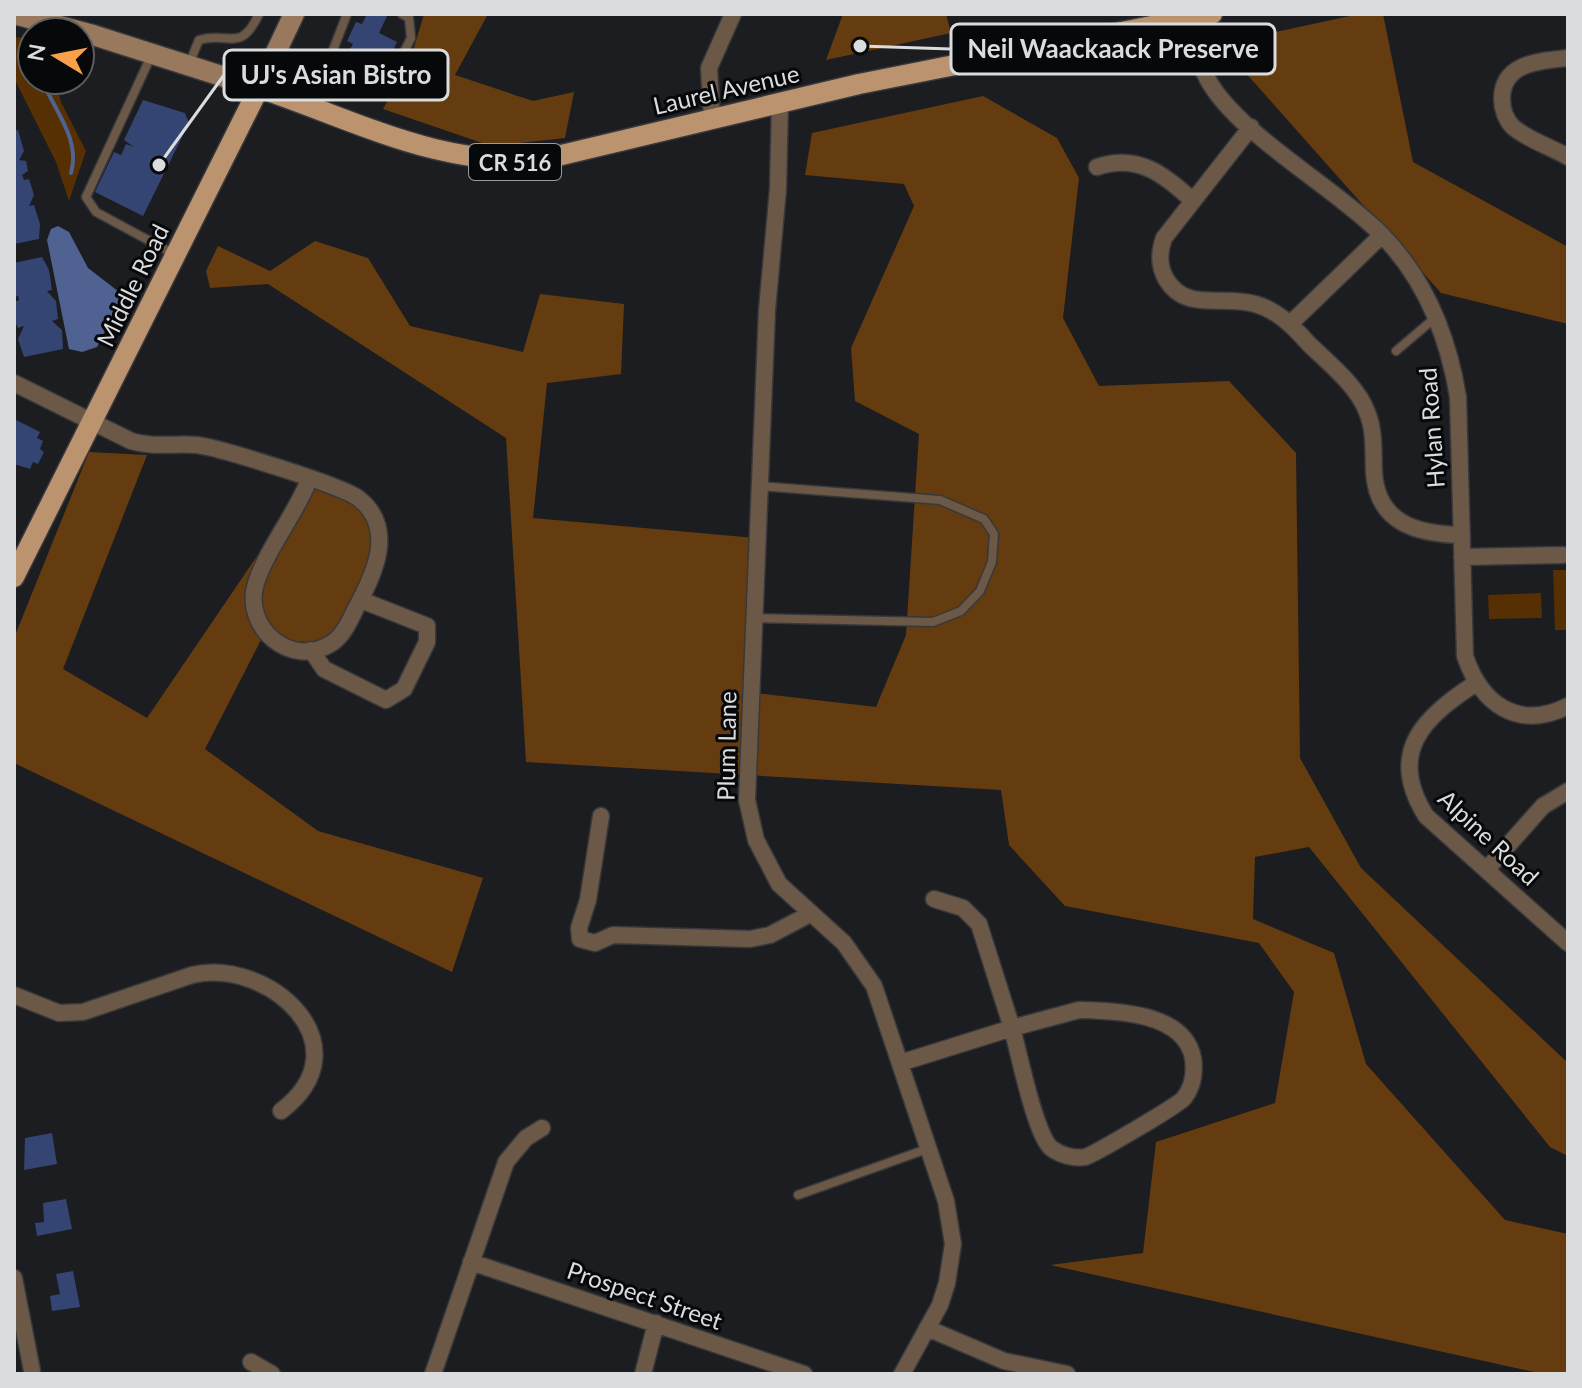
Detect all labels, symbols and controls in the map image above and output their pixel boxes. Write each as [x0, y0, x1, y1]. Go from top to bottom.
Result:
north arrow [16, 16, 96, 96]
callout: Neil Waackaack Preserve [951, 24, 1275, 74]
text: Neil Waackaack Preserve [967, 32, 1259, 64]
text: N [21, 42, 51, 63]
callout: UJ's Asian Bistro [224, 50, 448, 100]
text: UJ's Asian Bistro [240, 58, 432, 90]
street label: Laurel Avenue [650, 58, 802, 120]
road number: CR 516 [469, 144, 561, 180]
street label: Middle Road [90, 219, 174, 351]
street label: Hylan Road [1412, 367, 1450, 489]
street label: Plum Lane [711, 691, 741, 801]
street label: Alpine Road [1433, 783, 1545, 891]
street label: Prospect Street [564, 1255, 727, 1335]

